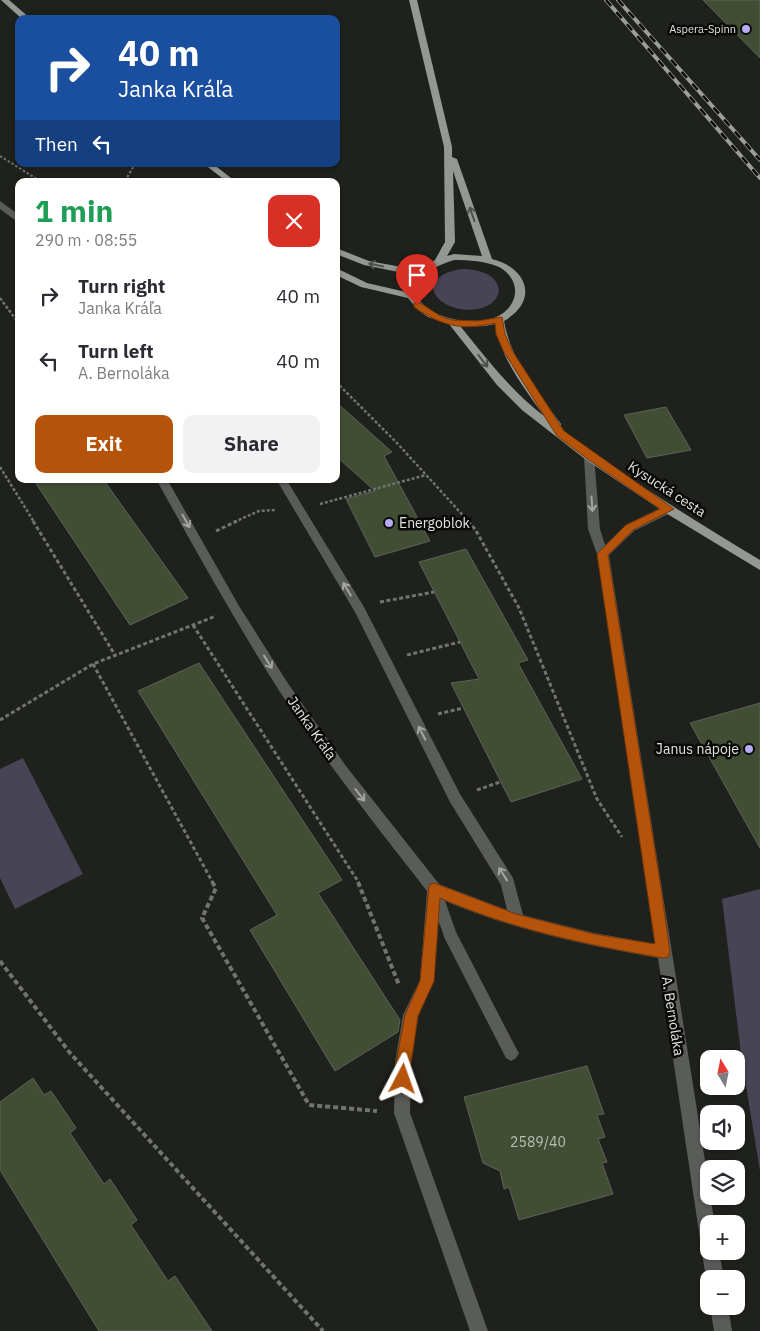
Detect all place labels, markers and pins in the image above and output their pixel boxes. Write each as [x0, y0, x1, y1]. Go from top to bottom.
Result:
place label: Aspera-Spinn [669, 22, 736, 36]
marker: Aspera-Spinn [740, 23, 752, 35]
pin [396, 254, 438, 305]
place label: Energoblok [399, 514, 471, 532]
marker: Energoblok [383, 517, 395, 529]
place label: Janus nápoje [656, 740, 739, 758]
marker: Janus nápoje [743, 743, 755, 755]

